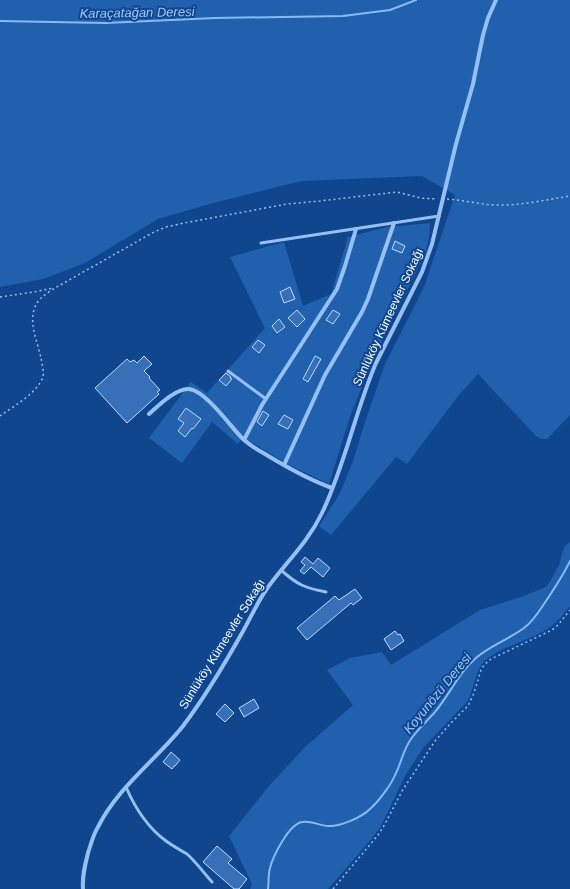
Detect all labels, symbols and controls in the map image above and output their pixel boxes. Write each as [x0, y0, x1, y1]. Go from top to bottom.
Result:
water label: Karaçatağan Deresi [79, 4, 196, 21]
street label: Sünlüköy Kümeevler Sokağı [350, 246, 426, 388]
street label: Sünlüköy Kümeevler Sokağı [176, 576, 268, 712]
water label: Koyunözü Deresi [400, 649, 475, 737]

